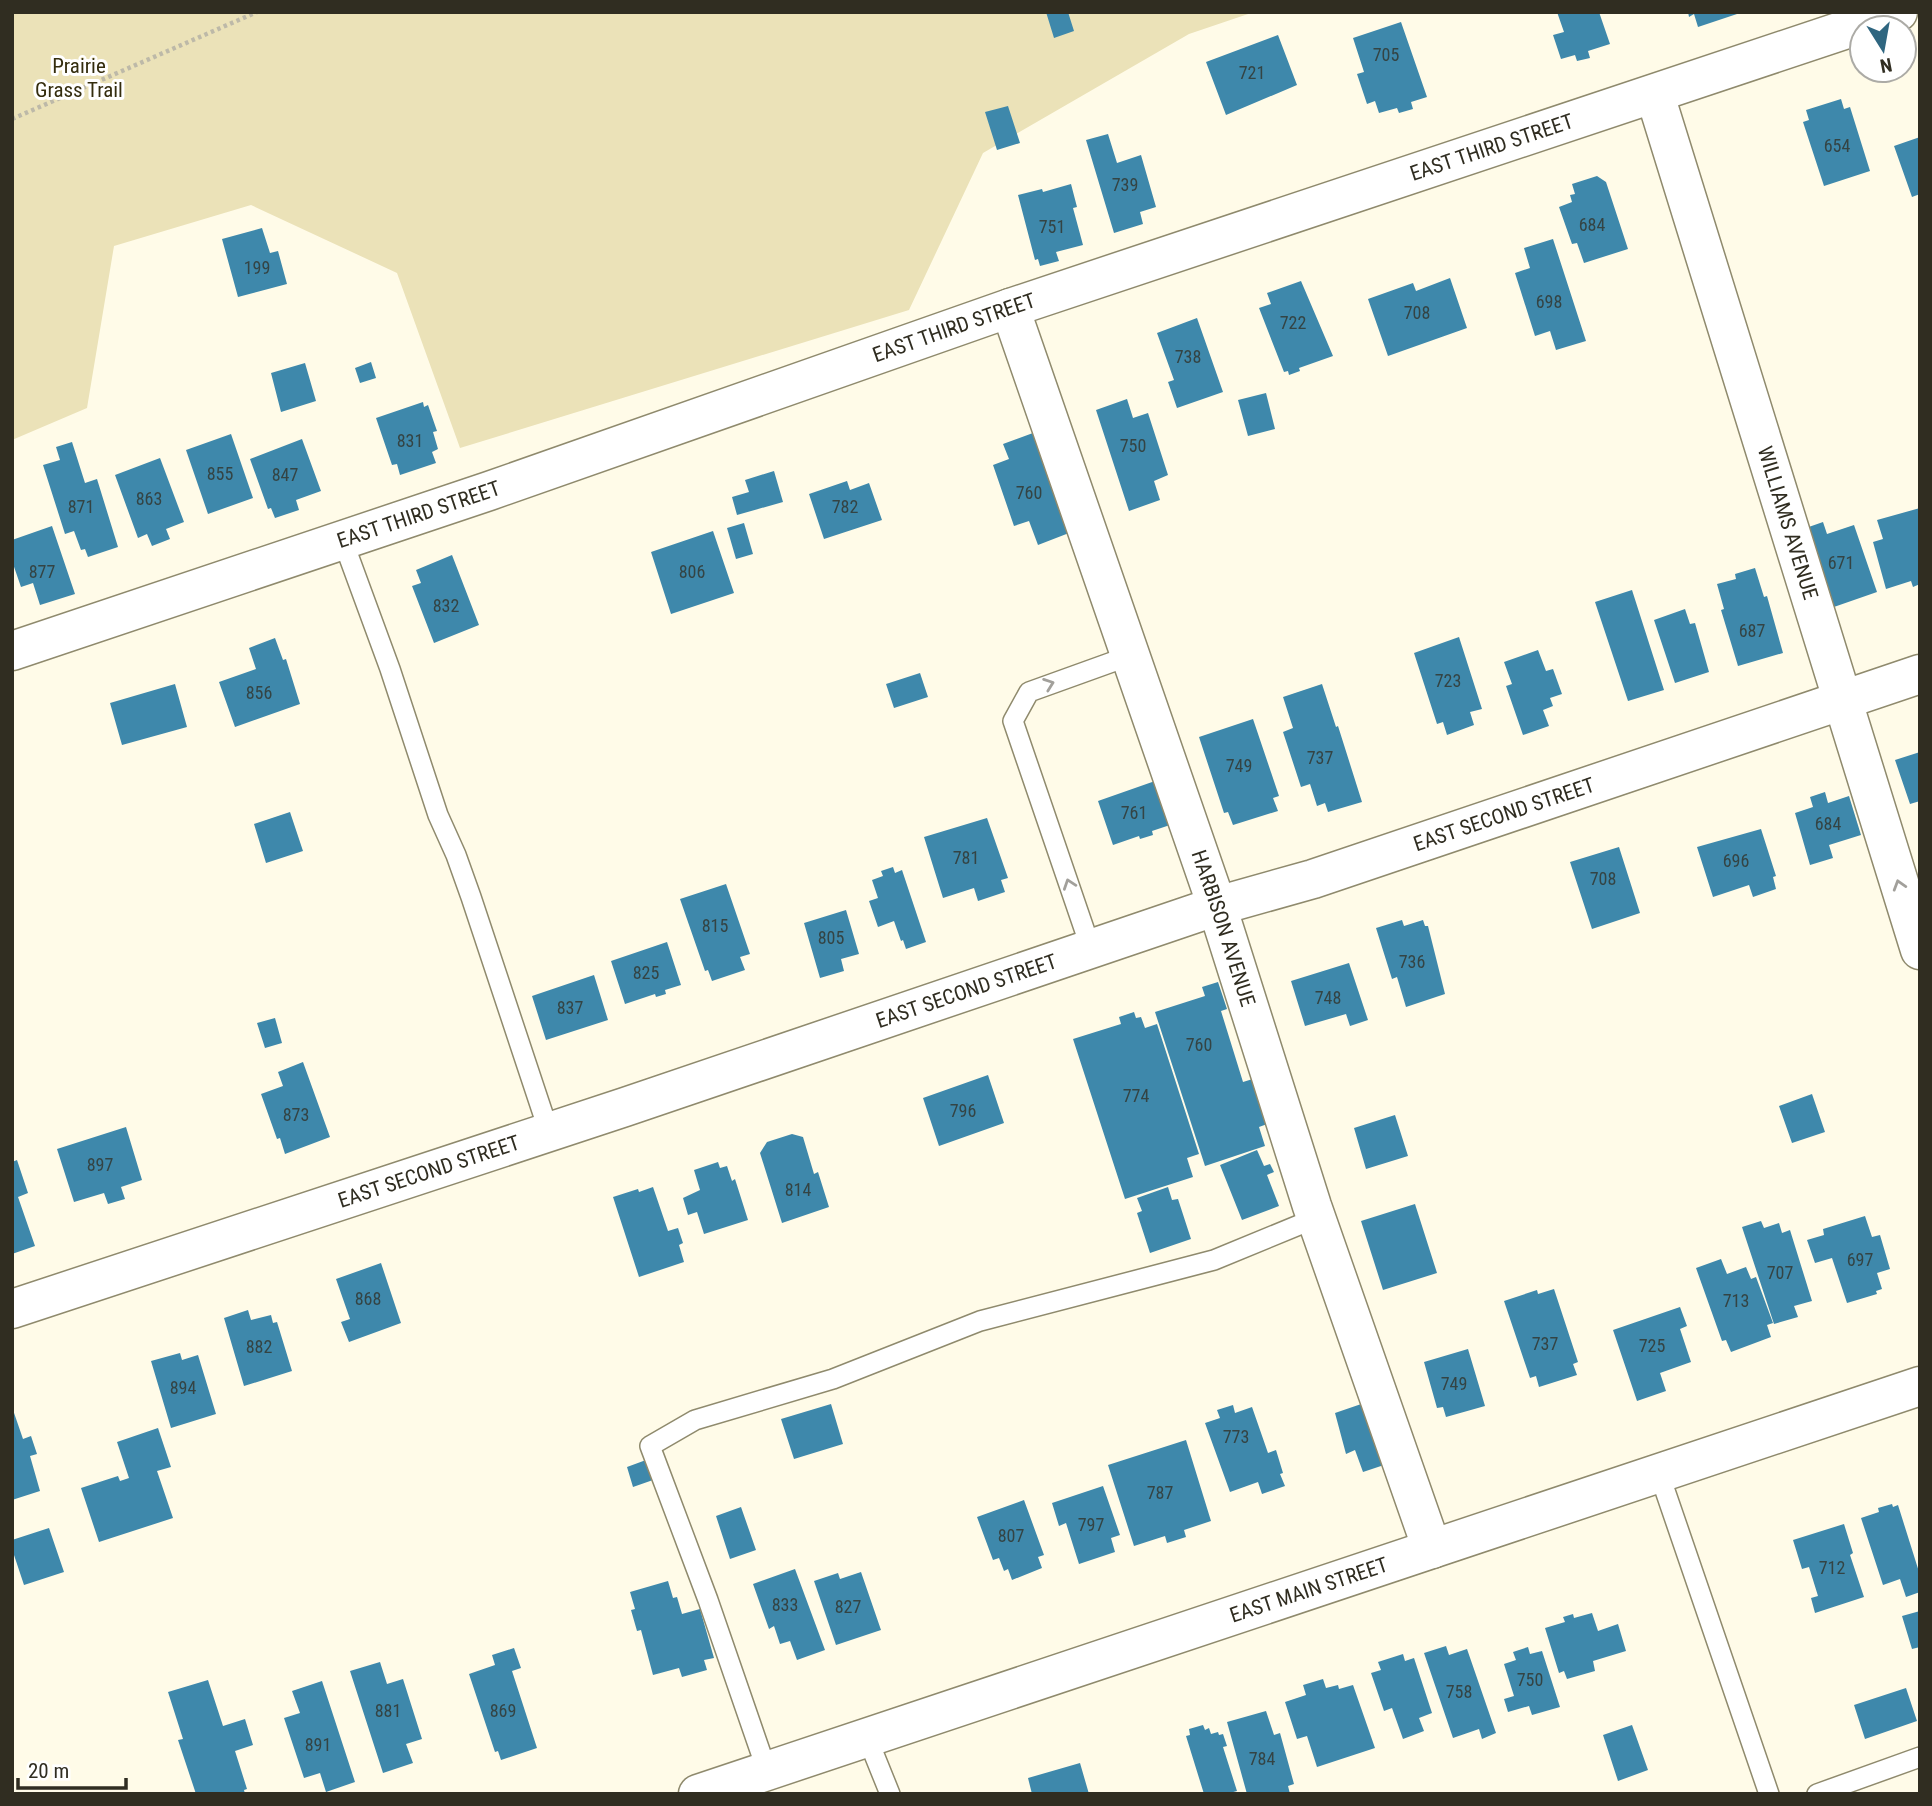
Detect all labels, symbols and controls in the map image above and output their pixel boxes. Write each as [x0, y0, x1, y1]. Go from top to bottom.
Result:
north arrow [1848, 14, 1918, 84]
house number: 705 [1373, 44, 1399, 65]
text: N [1878, 53, 1894, 78]
park label: Prairie Grass Trail [35, 54, 123, 102]
house number: 721 [1239, 62, 1265, 83]
street label: EAST THIRD STREET [1407, 109, 1576, 186]
house number: 654 [1824, 135, 1850, 156]
house number: 739 [1112, 174, 1138, 195]
house number: 684 [1579, 214, 1605, 235]
house number: 751 [1039, 216, 1065, 237]
house number: 199 [244, 257, 270, 278]
street label: EAST THIRD STREET [870, 288, 1039, 367]
house number: 698 [1536, 291, 1562, 312]
house number: 708 [1404, 302, 1430, 323]
house number: 722 [1280, 312, 1306, 333]
house number: 738 [1175, 346, 1201, 367]
house number: 831 [397, 430, 423, 451]
house number: 750 [1120, 435, 1146, 456]
street label: WILLIAMS AVENUE [1753, 443, 1823, 602]
house number: 855 [207, 463, 233, 484]
house number: 847 [272, 464, 298, 485]
street label: EAST THIRD STREET [334, 476, 504, 553]
house number: 760 [1016, 482, 1042, 503]
house number: 863 [136, 488, 162, 509]
house number: 871 [68, 496, 94, 517]
house number: 782 [832, 496, 858, 517]
house number: 671 [1828, 552, 1854, 573]
house number: 877 [29, 561, 55, 582]
house number: 806 [679, 561, 705, 582]
house number: 832 [433, 595, 459, 616]
house number: 687 [1739, 620, 1765, 641]
house number: 723 [1435, 670, 1461, 691]
one-way arrow [1043, 679, 1055, 693]
house number: 856 [246, 682, 272, 703]
house number: 737 [1307, 747, 1333, 768]
house number: 749 [1226, 755, 1252, 776]
street label: EAST SECOND STREET [1410, 773, 1598, 856]
house number: 761 [1121, 802, 1147, 823]
house number: 684 [1815, 813, 1841, 834]
house number: 781 [953, 847, 979, 868]
street label: HARBISON AVENUE [1187, 847, 1260, 1010]
house number: 696 [1723, 850, 1749, 871]
house number: 708 [1590, 868, 1616, 889]
one-way arrow [1063, 879, 1077, 891]
one-way arrow [1892, 879, 1907, 891]
house number: 815 [702, 915, 728, 936]
house number: 805 [818, 927, 844, 948]
street label: EAST SECOND STREET [873, 949, 1060, 1033]
house number: 736 [1399, 951, 1425, 972]
house number: 825 [633, 962, 659, 983]
house number: 748 [1315, 987, 1341, 1008]
house number: 837 [557, 997, 583, 1018]
house number: 760 [1186, 1034, 1212, 1055]
house number: 774 [1123, 1085, 1149, 1106]
house number: 796 [950, 1100, 976, 1121]
house number: 873 [283, 1104, 309, 1125]
street label: EAST SECOND STREET [335, 1131, 523, 1213]
house number: 897 [87, 1154, 113, 1175]
house number: 814 [785, 1179, 811, 1200]
house number: 697 [1847, 1249, 1873, 1270]
house number: 707 [1767, 1262, 1793, 1283]
house number: 868 [355, 1288, 381, 1309]
house number: 713 [1723, 1290, 1749, 1311]
house number: 737 [1532, 1333, 1558, 1354]
house number: 725 [1639, 1335, 1665, 1356]
house number: 882 [246, 1336, 272, 1357]
house number: 749 [1441, 1373, 1467, 1394]
house number: 894 [170, 1377, 196, 1398]
house number: 773 [1223, 1426, 1249, 1447]
house number: 787 [1147, 1482, 1173, 1503]
house number: 797 [1078, 1514, 1104, 1535]
house number: 807 [998, 1525, 1024, 1546]
street label: EAST MAIN STREET [1227, 1552, 1391, 1628]
house number: 712 [1819, 1557, 1845, 1578]
house number: 833 [772, 1594, 798, 1615]
house number: 827 [835, 1596, 861, 1617]
house number: 750 [1517, 1669, 1543, 1690]
house number: 758 [1446, 1681, 1472, 1702]
house number: 881 [375, 1700, 401, 1721]
house number: 869 [490, 1700, 516, 1721]
house number: 891 [305, 1734, 331, 1755]
scale bar [18, 1746, 126, 1790]
house number: 784 [1249, 1748, 1275, 1769]
text: 20 m [28, 1759, 69, 1783]

